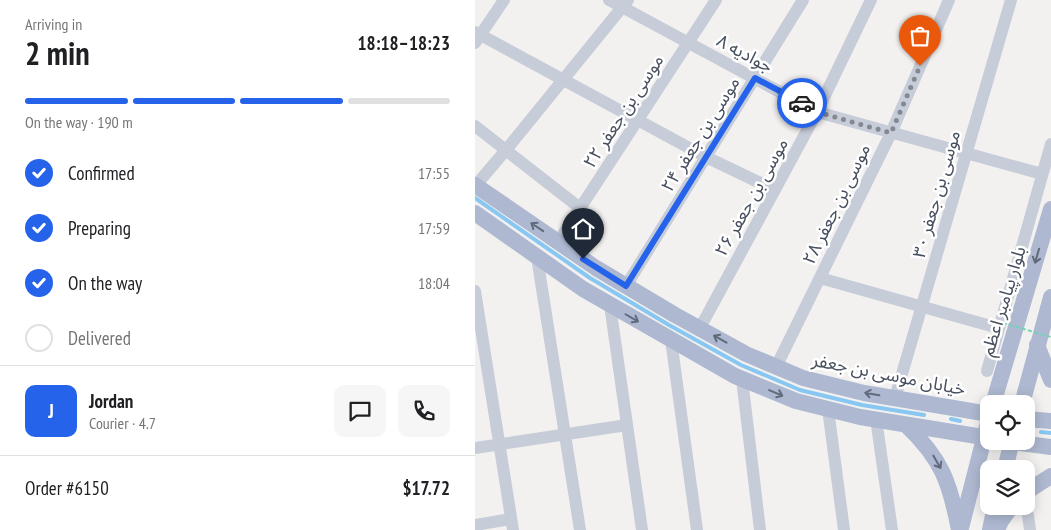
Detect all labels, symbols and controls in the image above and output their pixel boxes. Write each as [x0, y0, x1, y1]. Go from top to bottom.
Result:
text: Arriving in [25, 14, 82, 34]
pin [899, 15, 941, 66]
icon: bag [906, 22, 934, 50]
street label: جوادیه ۸ [713, 29, 777, 77]
text: 18:18–18:23 [357, 31, 450, 55]
text: 2 min [25, 32, 90, 74]
street label: موسی بن جعفر ۲۲ [578, 50, 668, 172]
street label: موسی بن جعفر ۲۴ [655, 72, 745, 196]
courier [777, 78, 827, 128]
icon: car [788, 89, 816, 117]
text: On the way · 190 m [25, 112, 133, 132]
street label: موسی بن جعفر ۳۰ [907, 128, 965, 260]
street label: موسی بن جعفر ۲۶ [709, 134, 793, 260]
street label: موسی بن جعفر ۲۸ [797, 140, 875, 268]
icon: check [25, 159, 53, 187]
text: Confirmed [68, 161, 135, 185]
text: 17:55 [418, 163, 450, 183]
pin [562, 208, 604, 259]
icon: check [25, 214, 53, 242]
icon: home [569, 215, 597, 243]
text: Preparing [68, 216, 131, 240]
text: 17:59 [418, 218, 450, 238]
one-way arrow [530, 222, 544, 232]
street label: بلوار پیامبر اعظم [975, 243, 1033, 359]
one-way arrow [1032, 248, 1042, 264]
icon: check [25, 269, 53, 297]
text: On the way [68, 271, 142, 295]
text: 18:04 [418, 273, 450, 293]
one-way arrow [625, 313, 639, 323]
text: Delivered [68, 326, 131, 350]
one-way arrow [713, 334, 727, 344]
street label: خیابان موسی بن جعفر [809, 348, 968, 400]
button: chat [334, 385, 386, 437]
button: phone [398, 385, 450, 437]
one-way arrow [864, 388, 880, 398]
text: Jordan [89, 389, 133, 413]
one-way arrow [768, 389, 783, 398]
map controls [980, 395, 1035, 515]
button: locate [980, 395, 1035, 450]
text: J [48, 399, 54, 423]
text: Courier · 4.7 [89, 413, 156, 433]
one-way arrow [933, 454, 943, 468]
button: layers [980, 460, 1035, 515]
text: Order #6150 [25, 476, 109, 500]
text: $17.72 [402, 476, 450, 500]

